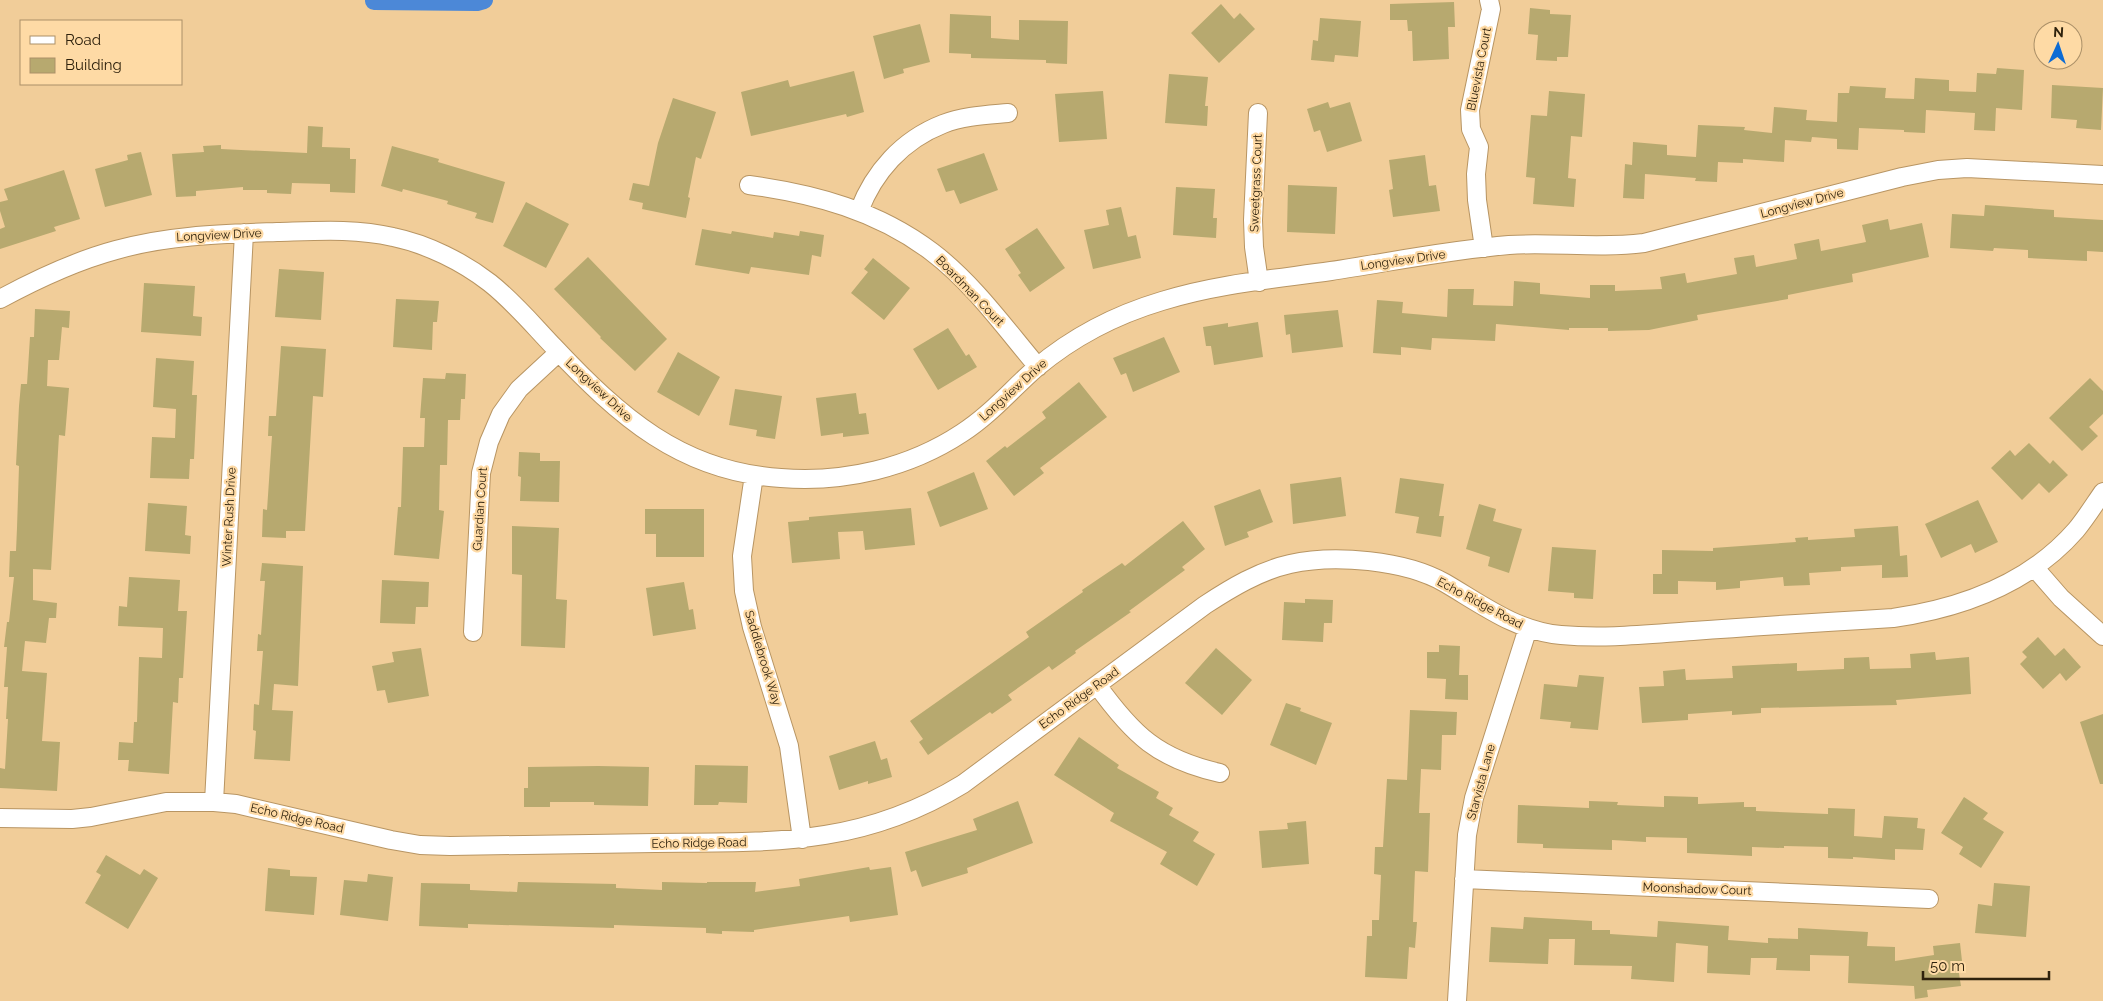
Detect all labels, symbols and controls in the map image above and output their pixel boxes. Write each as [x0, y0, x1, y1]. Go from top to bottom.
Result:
legend [20, 20, 182, 85]
north arrow [2033, 20, 2083, 70]
text: N [2053, 24, 2064, 40]
street label: Bluevista Court [1464, 26, 1494, 112]
text: Road [65, 31, 101, 49]
text: Building [65, 56, 122, 74]
street label: Sweetgrass Court [1247, 134, 1265, 232]
street label: Longview Drive [1759, 185, 1845, 221]
street label: Longview Drive [176, 226, 262, 244]
street label: Longview Drive [1360, 247, 1446, 273]
street label: Boardman Court [933, 253, 1007, 329]
street label: Longview Drive [563, 356, 635, 424]
street label: Longview Drive [977, 356, 1049, 424]
street label: Winter Rush Drive [219, 467, 239, 567]
street label: Guardian Court [470, 467, 490, 551]
street label: Echo Ridge Road [1435, 575, 1525, 631]
street label: Saddlebrook Way [742, 609, 784, 708]
street label: Echo Ridge Road [1036, 664, 1122, 732]
street label: Starvista Lane [1464, 743, 1498, 821]
street label: Echo Ridge Road [249, 800, 345, 836]
street label: Echo Ridge Road [651, 835, 747, 851]
street label: Moonshadow Court [1642, 880, 1752, 898]
scale bar [1923, 948, 2049, 980]
text: 50 m [1930, 957, 1965, 975]

